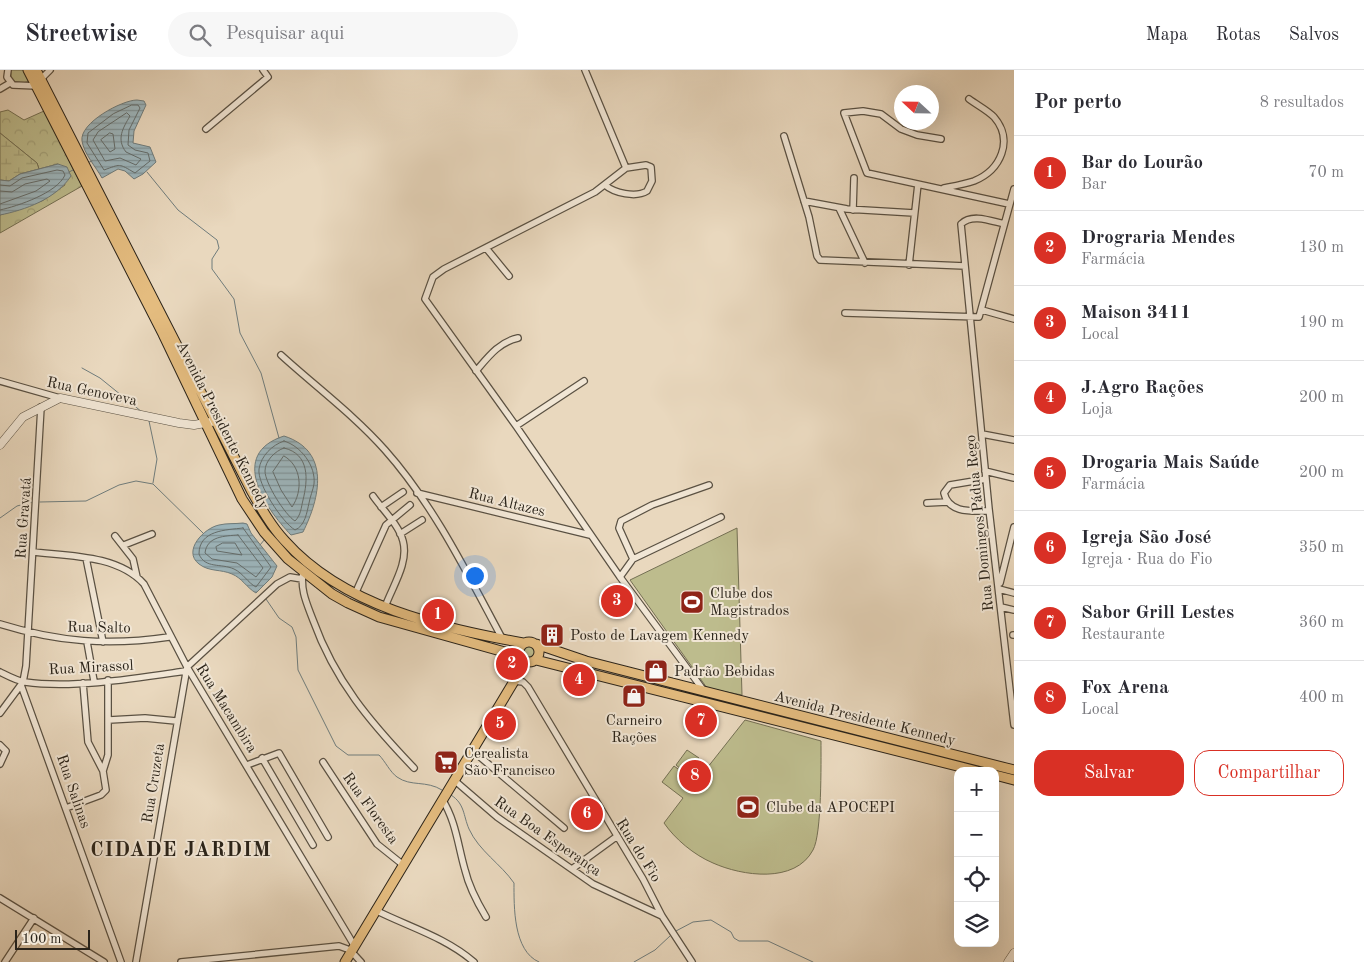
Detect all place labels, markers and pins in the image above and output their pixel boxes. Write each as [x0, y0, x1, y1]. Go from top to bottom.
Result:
pin: 3 [601, 582, 633, 620]
place label: Clube dos Magistrados [710, 587, 789, 619]
sports icon: Clube dos Magistrados [679, 589, 705, 615]
pin: 1 [422, 596, 454, 634]
building icon: Posto de Lavagem Kennedy [539, 622, 565, 648]
place label: Posto de Lavagem Kennedy [570, 629, 749, 644]
pin: 2 [496, 645, 528, 683]
shop icon: Padrão Bebidas [643, 658, 669, 684]
pin: 4 [563, 661, 595, 699]
place label: Padrão Bebidas [674, 665, 775, 680]
shop icon: Carneiro Rações [621, 683, 647, 709]
pin: 7 [685, 702, 717, 740]
pin: 5 [484, 705, 516, 743]
place label: Carneiro Rações [606, 714, 662, 746]
place label: Cerealista São Francisco [464, 747, 555, 779]
supermarket icon: Cerealista São Francisco [433, 749, 459, 775]
pin: 8 [679, 757, 711, 795]
sports icon: Clube da APOCEPI [735, 794, 761, 820]
pin: 6 [571, 795, 603, 833]
place label: Clube da APOCEPI [766, 801, 895, 816]

